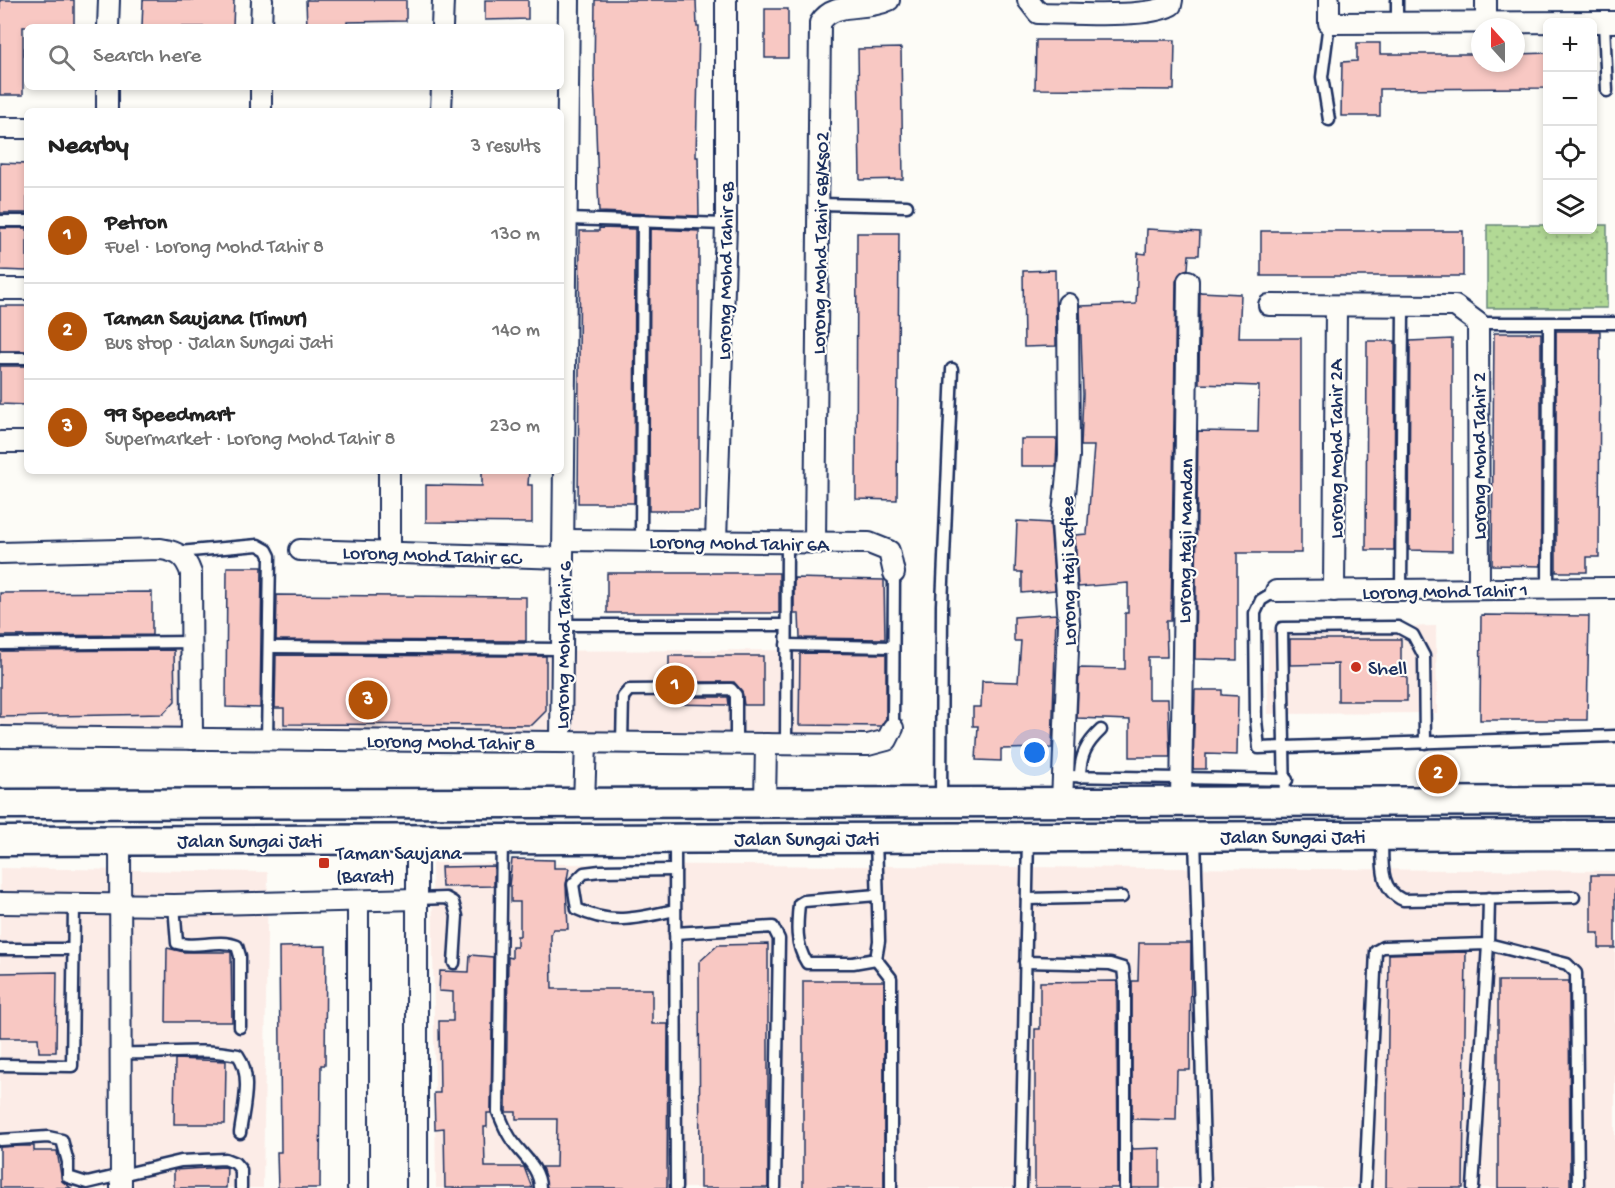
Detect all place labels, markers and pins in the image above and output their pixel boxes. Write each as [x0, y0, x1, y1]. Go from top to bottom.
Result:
place label: Shell [1368, 659, 1407, 682]
marker: Shell [1349, 660, 1363, 674]
pin: 1 [656, 662, 694, 708]
pin: 3 [348, 678, 388, 722]
pin: 2 [1418, 752, 1458, 796]
place label: Taman Saujana (Barat) [335, 844, 463, 890]
marker: Taman Saujana (Barat) [317, 856, 331, 870]

